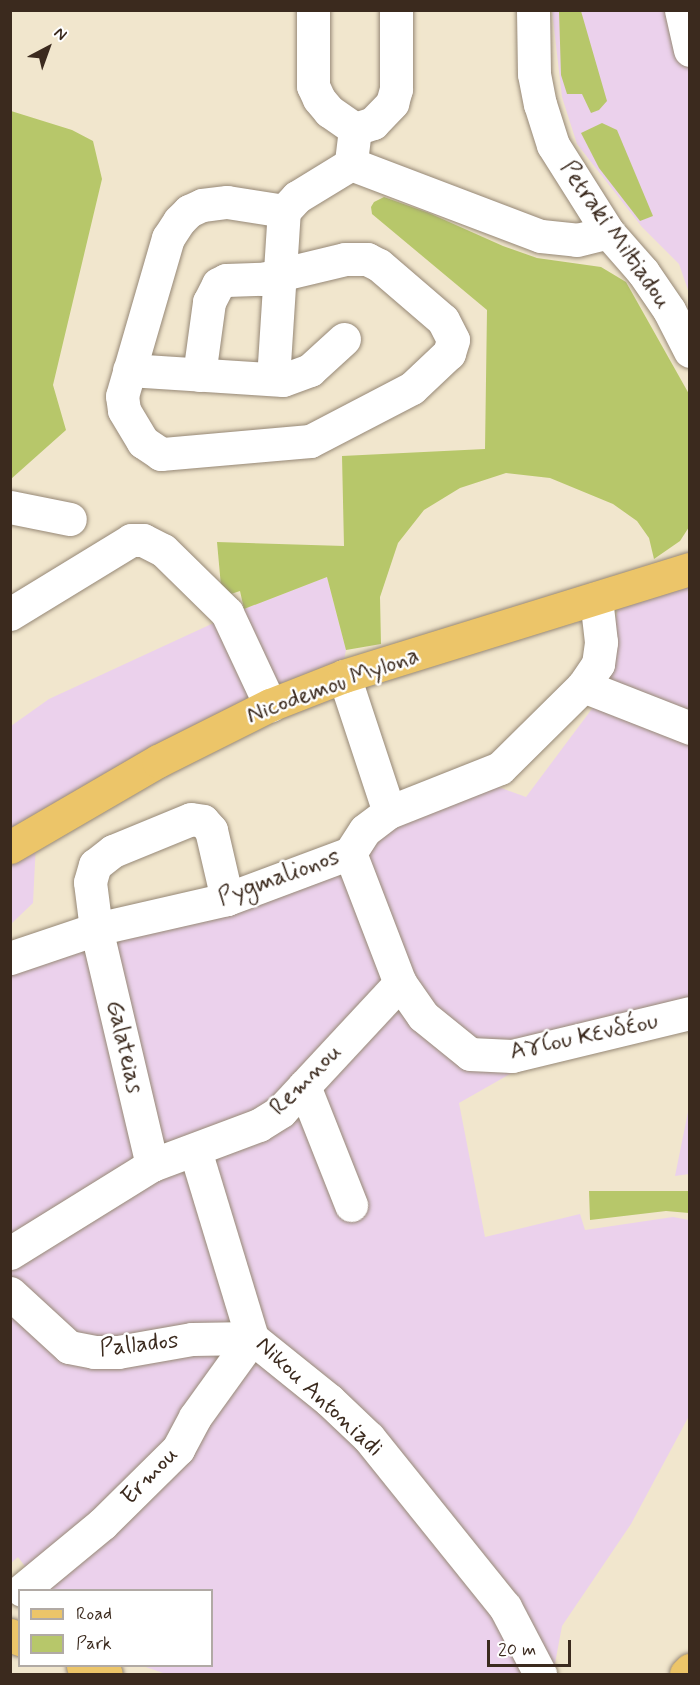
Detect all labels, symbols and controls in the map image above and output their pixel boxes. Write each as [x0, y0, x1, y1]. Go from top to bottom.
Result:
north arrow [18, 18, 78, 78]
text: N [49, 23, 71, 45]
street label: Petraki Miltiadou [553, 155, 677, 315]
street label: Nicodemou Mylona [243, 641, 423, 731]
street label: Pygmalionos [214, 843, 344, 913]
street label: Galateias [99, 998, 149, 1096]
street label: Αγίου Κενδέου [507, 1007, 661, 1067]
street label: Remnou [264, 1038, 348, 1122]
street label: Pallados [98, 1327, 180, 1363]
street label: Nikou Antoniadi [249, 1331, 389, 1463]
street label: Ermou [115, 1441, 185, 1511]
legend [18, 1589, 213, 1667]
text: Road [76, 1602, 112, 1626]
scale bar [490, 1628, 574, 1666]
text: Park [76, 1632, 112, 1656]
text: 20 m [498, 1638, 536, 1662]

